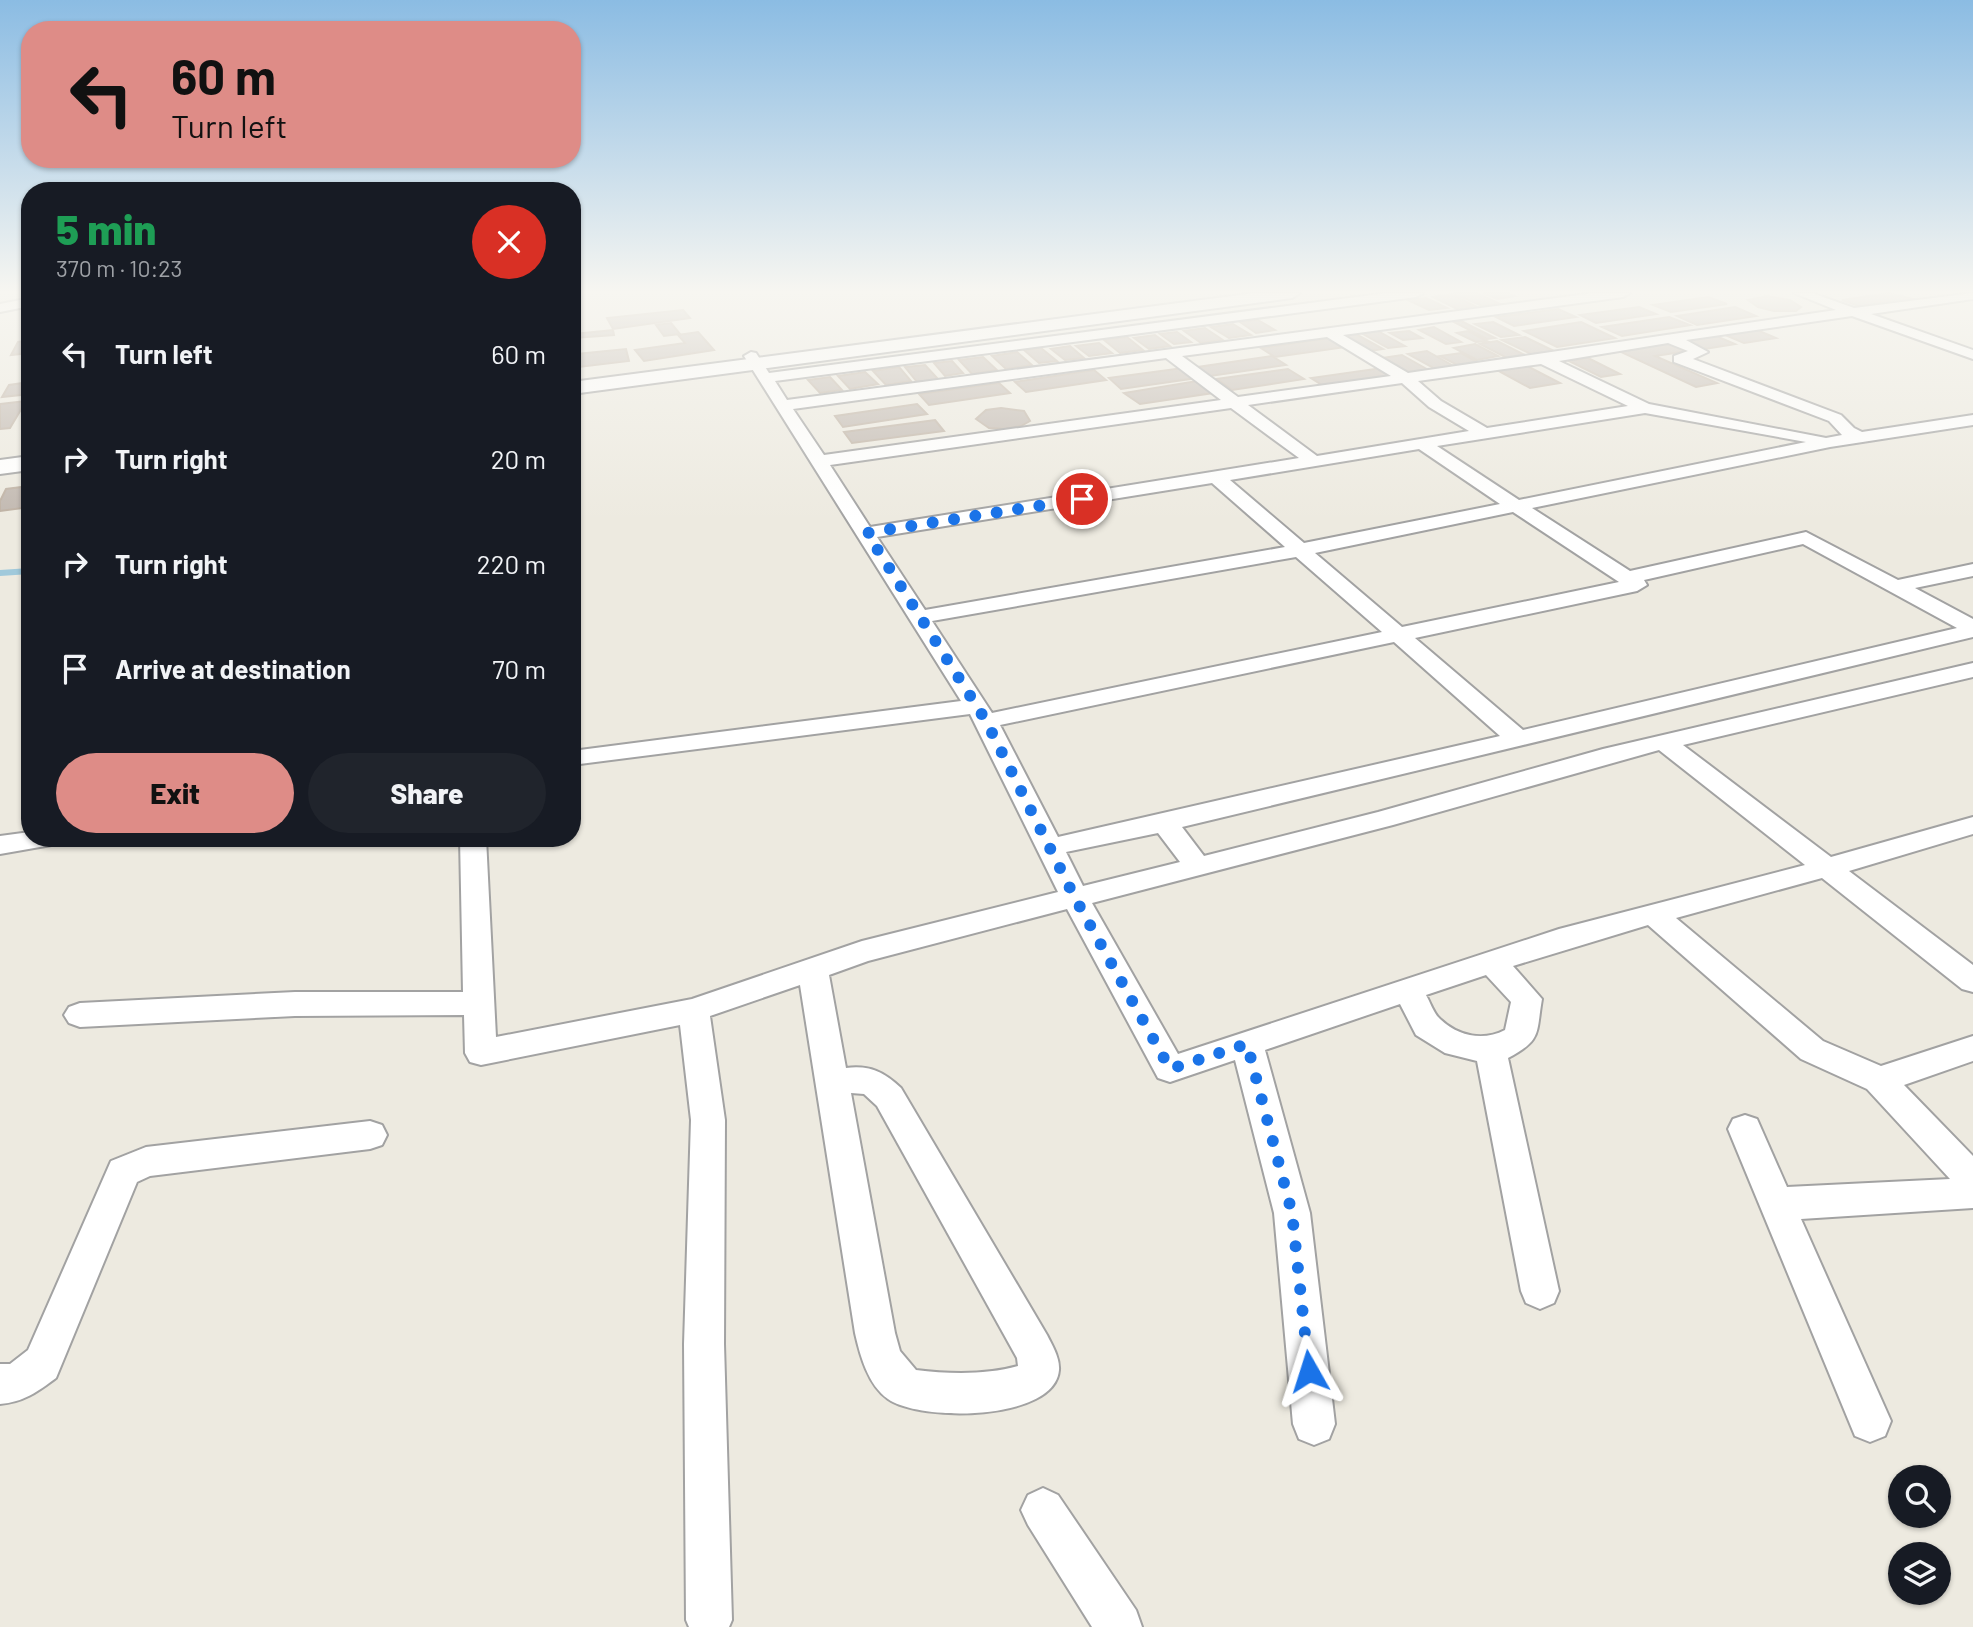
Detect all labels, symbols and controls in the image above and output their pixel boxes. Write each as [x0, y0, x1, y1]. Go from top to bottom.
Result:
text: 60 m [171, 46, 276, 105]
icon: left [56, 49, 147, 140]
text: Turn left [171, 106, 288, 144]
text: 5 min [56, 203, 156, 253]
button: close [472, 205, 546, 279]
text: 370 m · 10:23 [56, 254, 182, 282]
icon: left [56, 335, 94, 373]
text: Turn left [115, 338, 213, 369]
text: 60 m [491, 338, 546, 369]
icon: right [56, 440, 94, 478]
text: Turn right [115, 443, 228, 474]
text: 20 m [491, 443, 546, 474]
pin [1052, 469, 1112, 529]
icon: arrive [1063, 480, 1101, 518]
icon: right [56, 545, 94, 583]
text: Turn right [115, 548, 228, 579]
text: 220 m [477, 548, 546, 579]
icon: arrive [56, 650, 94, 688]
text: Arrive at destination [115, 653, 351, 684]
text: 70 m [492, 653, 546, 684]
button: Exit [56, 753, 294, 833]
button: Share [308, 753, 546, 833]
position arrow [1272, 1334, 1346, 1408]
map controls [1888, 1465, 1951, 1605]
button: search [1888, 1465, 1951, 1528]
button: layers [1888, 1542, 1951, 1605]

